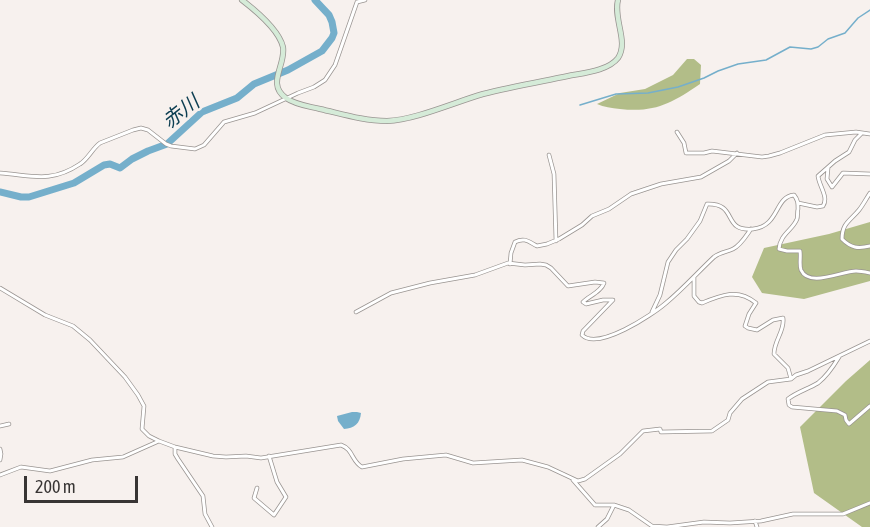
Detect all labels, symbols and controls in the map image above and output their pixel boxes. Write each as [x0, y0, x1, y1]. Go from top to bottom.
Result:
water label: 赤川 [158, 90, 204, 134]
scale bar [27, 464, 141, 502]
text: 200 m [35, 476, 76, 497]

